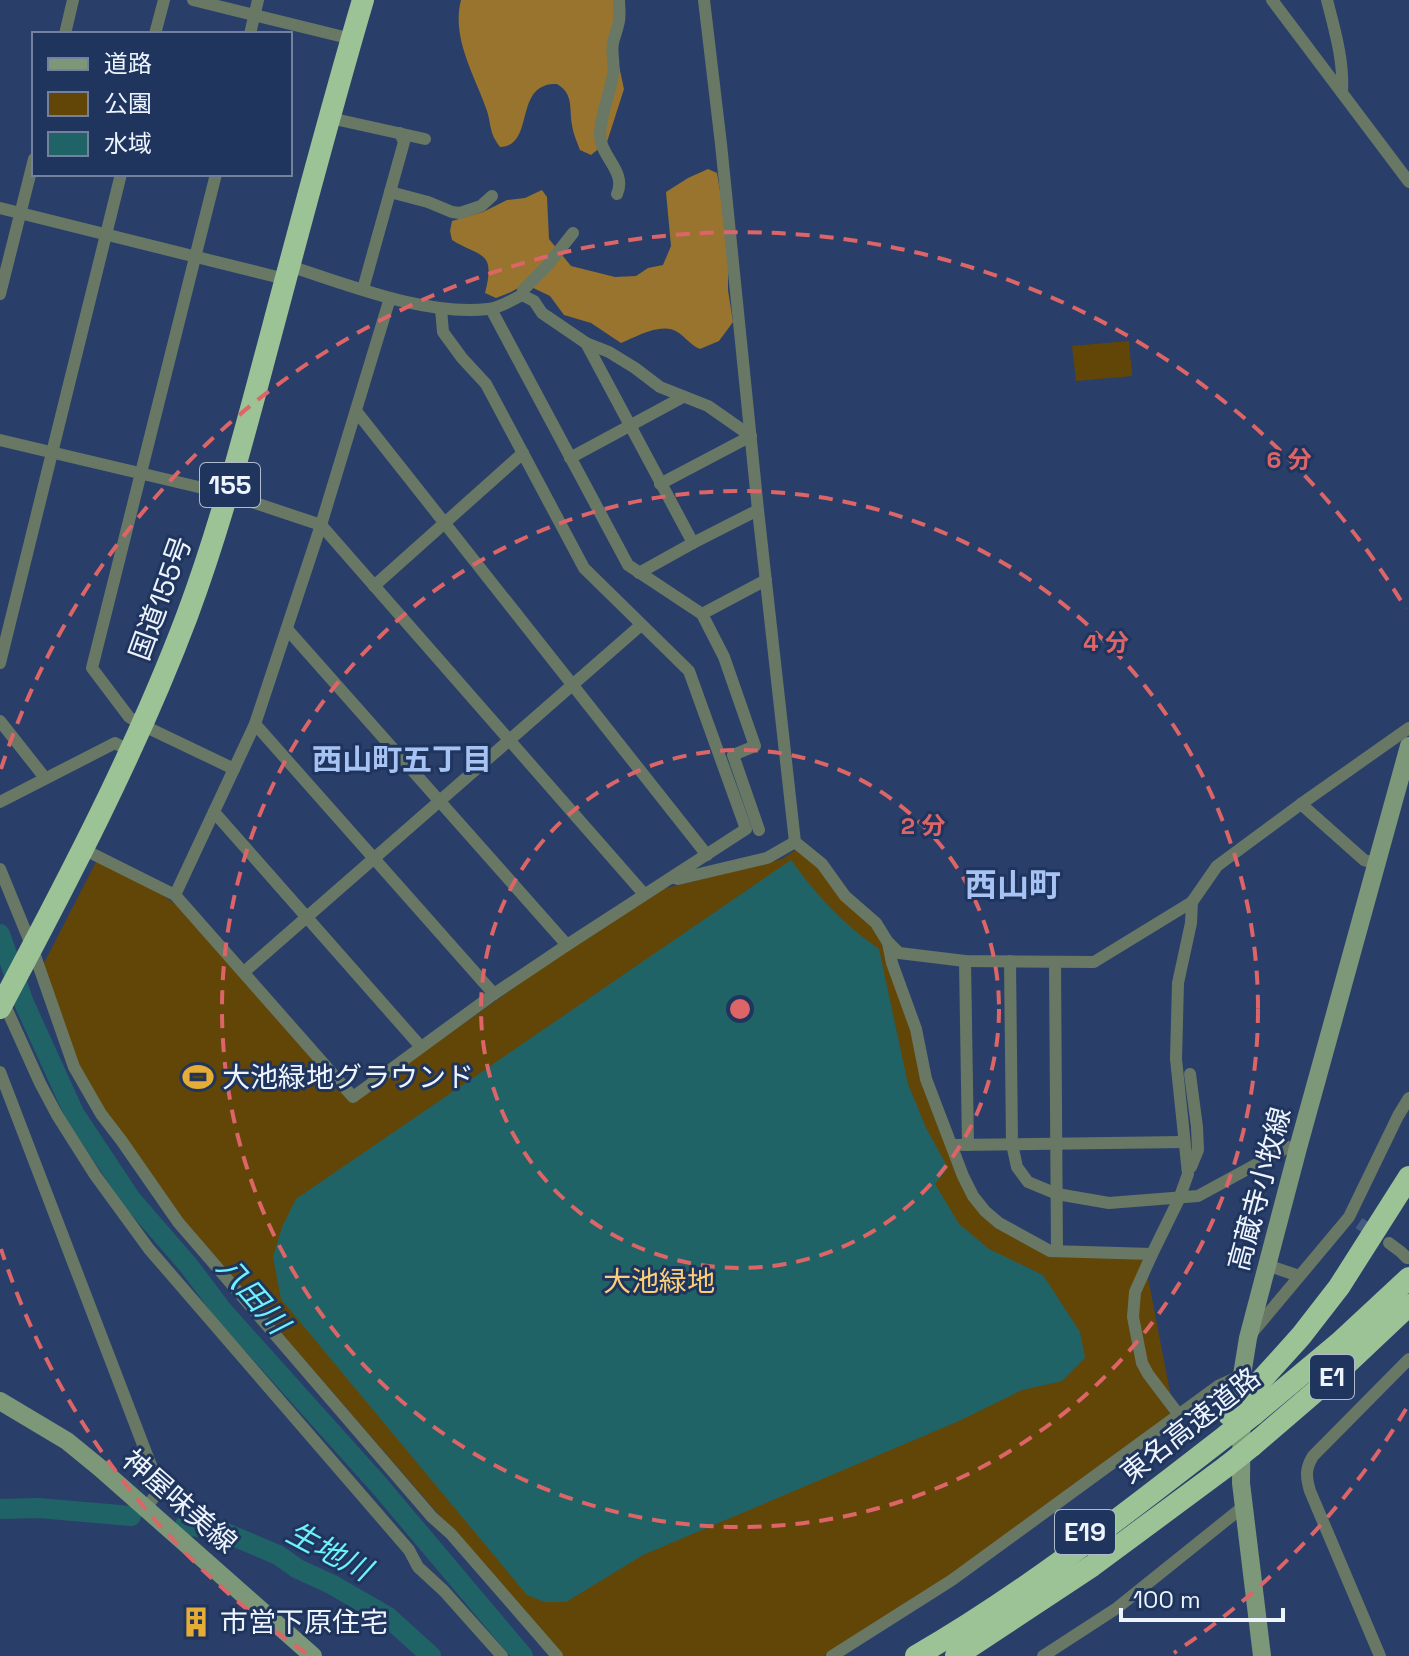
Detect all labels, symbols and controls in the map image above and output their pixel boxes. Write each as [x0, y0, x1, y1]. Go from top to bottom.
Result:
legend [32, 32, 292, 176]
text: 道路 [104, 48, 152, 79]
text: 公園 [104, 88, 152, 119]
text: 水域 [104, 128, 152, 159]
text: 6 分 [1267, 444, 1311, 475]
road number: 155 [200, 463, 260, 507]
street label: 国道155号 [121, 531, 199, 665]
text: 4 分 [1083, 627, 1129, 658]
district label: 西山町五丁目 [312, 740, 492, 779]
text: 2 分 [901, 810, 945, 841]
district label: 西山町 [965, 865, 1061, 905]
centre of rings [726, 995, 754, 1023]
place label: 大池緑地グラウンド [222, 1059, 474, 1095]
sports icon: 大池緑地グラウンド [181, 1060, 215, 1094]
street label: 高蔵寺小牧線 [1220, 1103, 1298, 1275]
water label: 八田川 [209, 1248, 299, 1344]
park label: 大池緑地 [603, 1263, 715, 1299]
road number: E1 [1310, 1355, 1354, 1399]
street label: 東名高速道路 [1113, 1359, 1267, 1491]
street label: 神屋味美線 [115, 1441, 245, 1561]
road number: E19 [1055, 1510, 1115, 1554]
water label: 生地川 [280, 1513, 381, 1591]
scale bar [1121, 1572, 1283, 1622]
text: 100 m [1133, 1584, 1201, 1615]
place label: 市営下原住宅 [220, 1604, 388, 1640]
building icon: 市営下原住宅 [179, 1605, 213, 1639]

